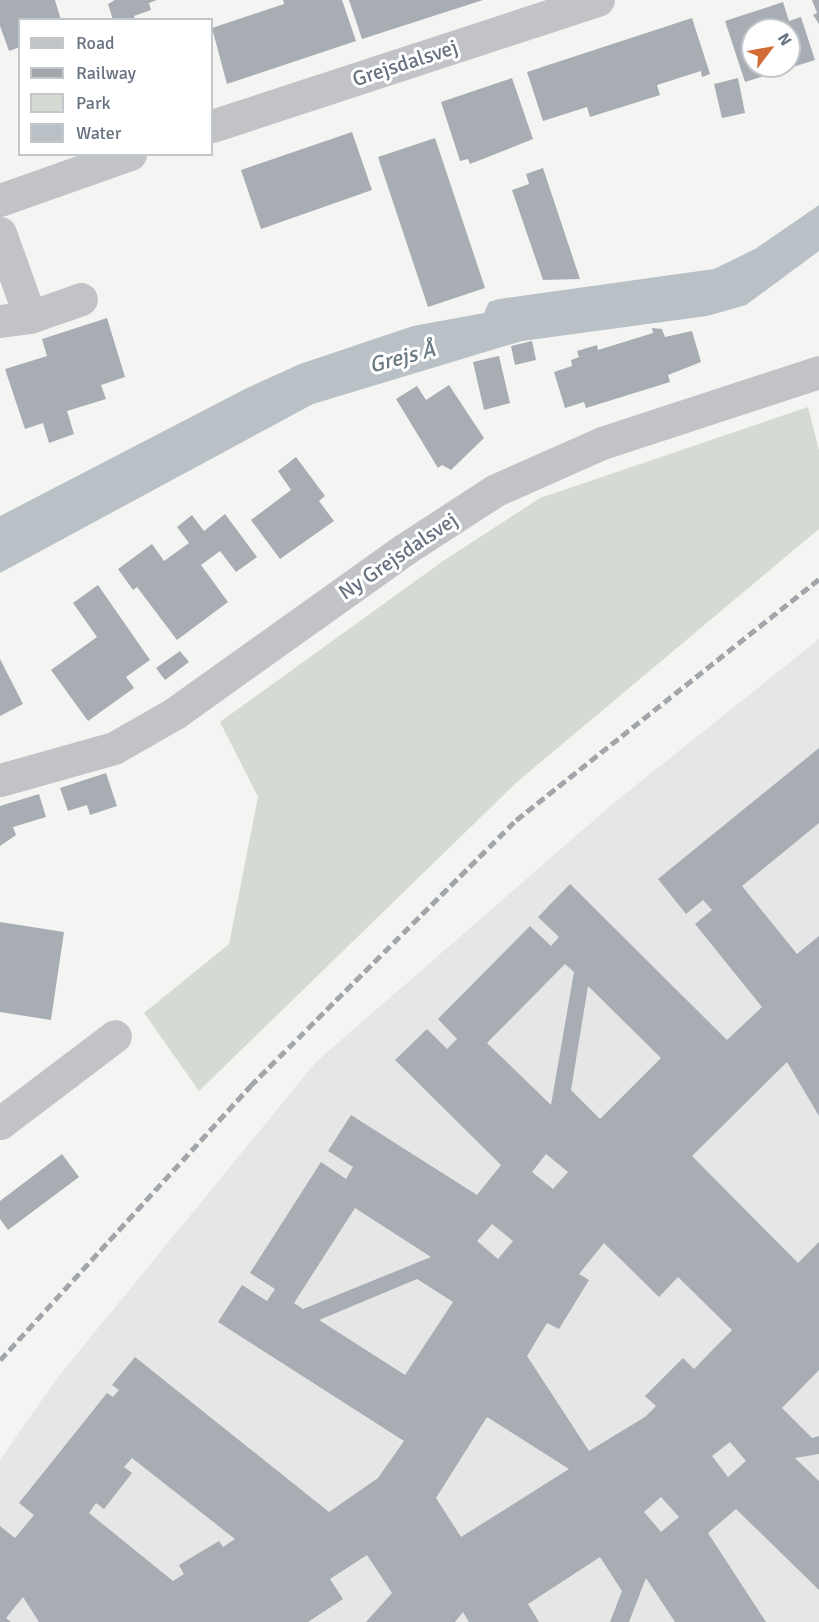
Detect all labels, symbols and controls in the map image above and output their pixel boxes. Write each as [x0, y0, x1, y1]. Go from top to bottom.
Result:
legend [18, 18, 213, 156]
north arrow [741, 18, 801, 78]
text: N [773, 29, 796, 50]
text: Road [76, 32, 115, 54]
street label: Grejsdalsvej [349, 34, 461, 92]
text: Railway [76, 62, 136, 84]
text: Park [76, 92, 111, 114]
text: Water [76, 122, 121, 144]
water label: Grejs Å [366, 336, 438, 378]
street label: Ny Grejsdalsvej [334, 507, 462, 605]

